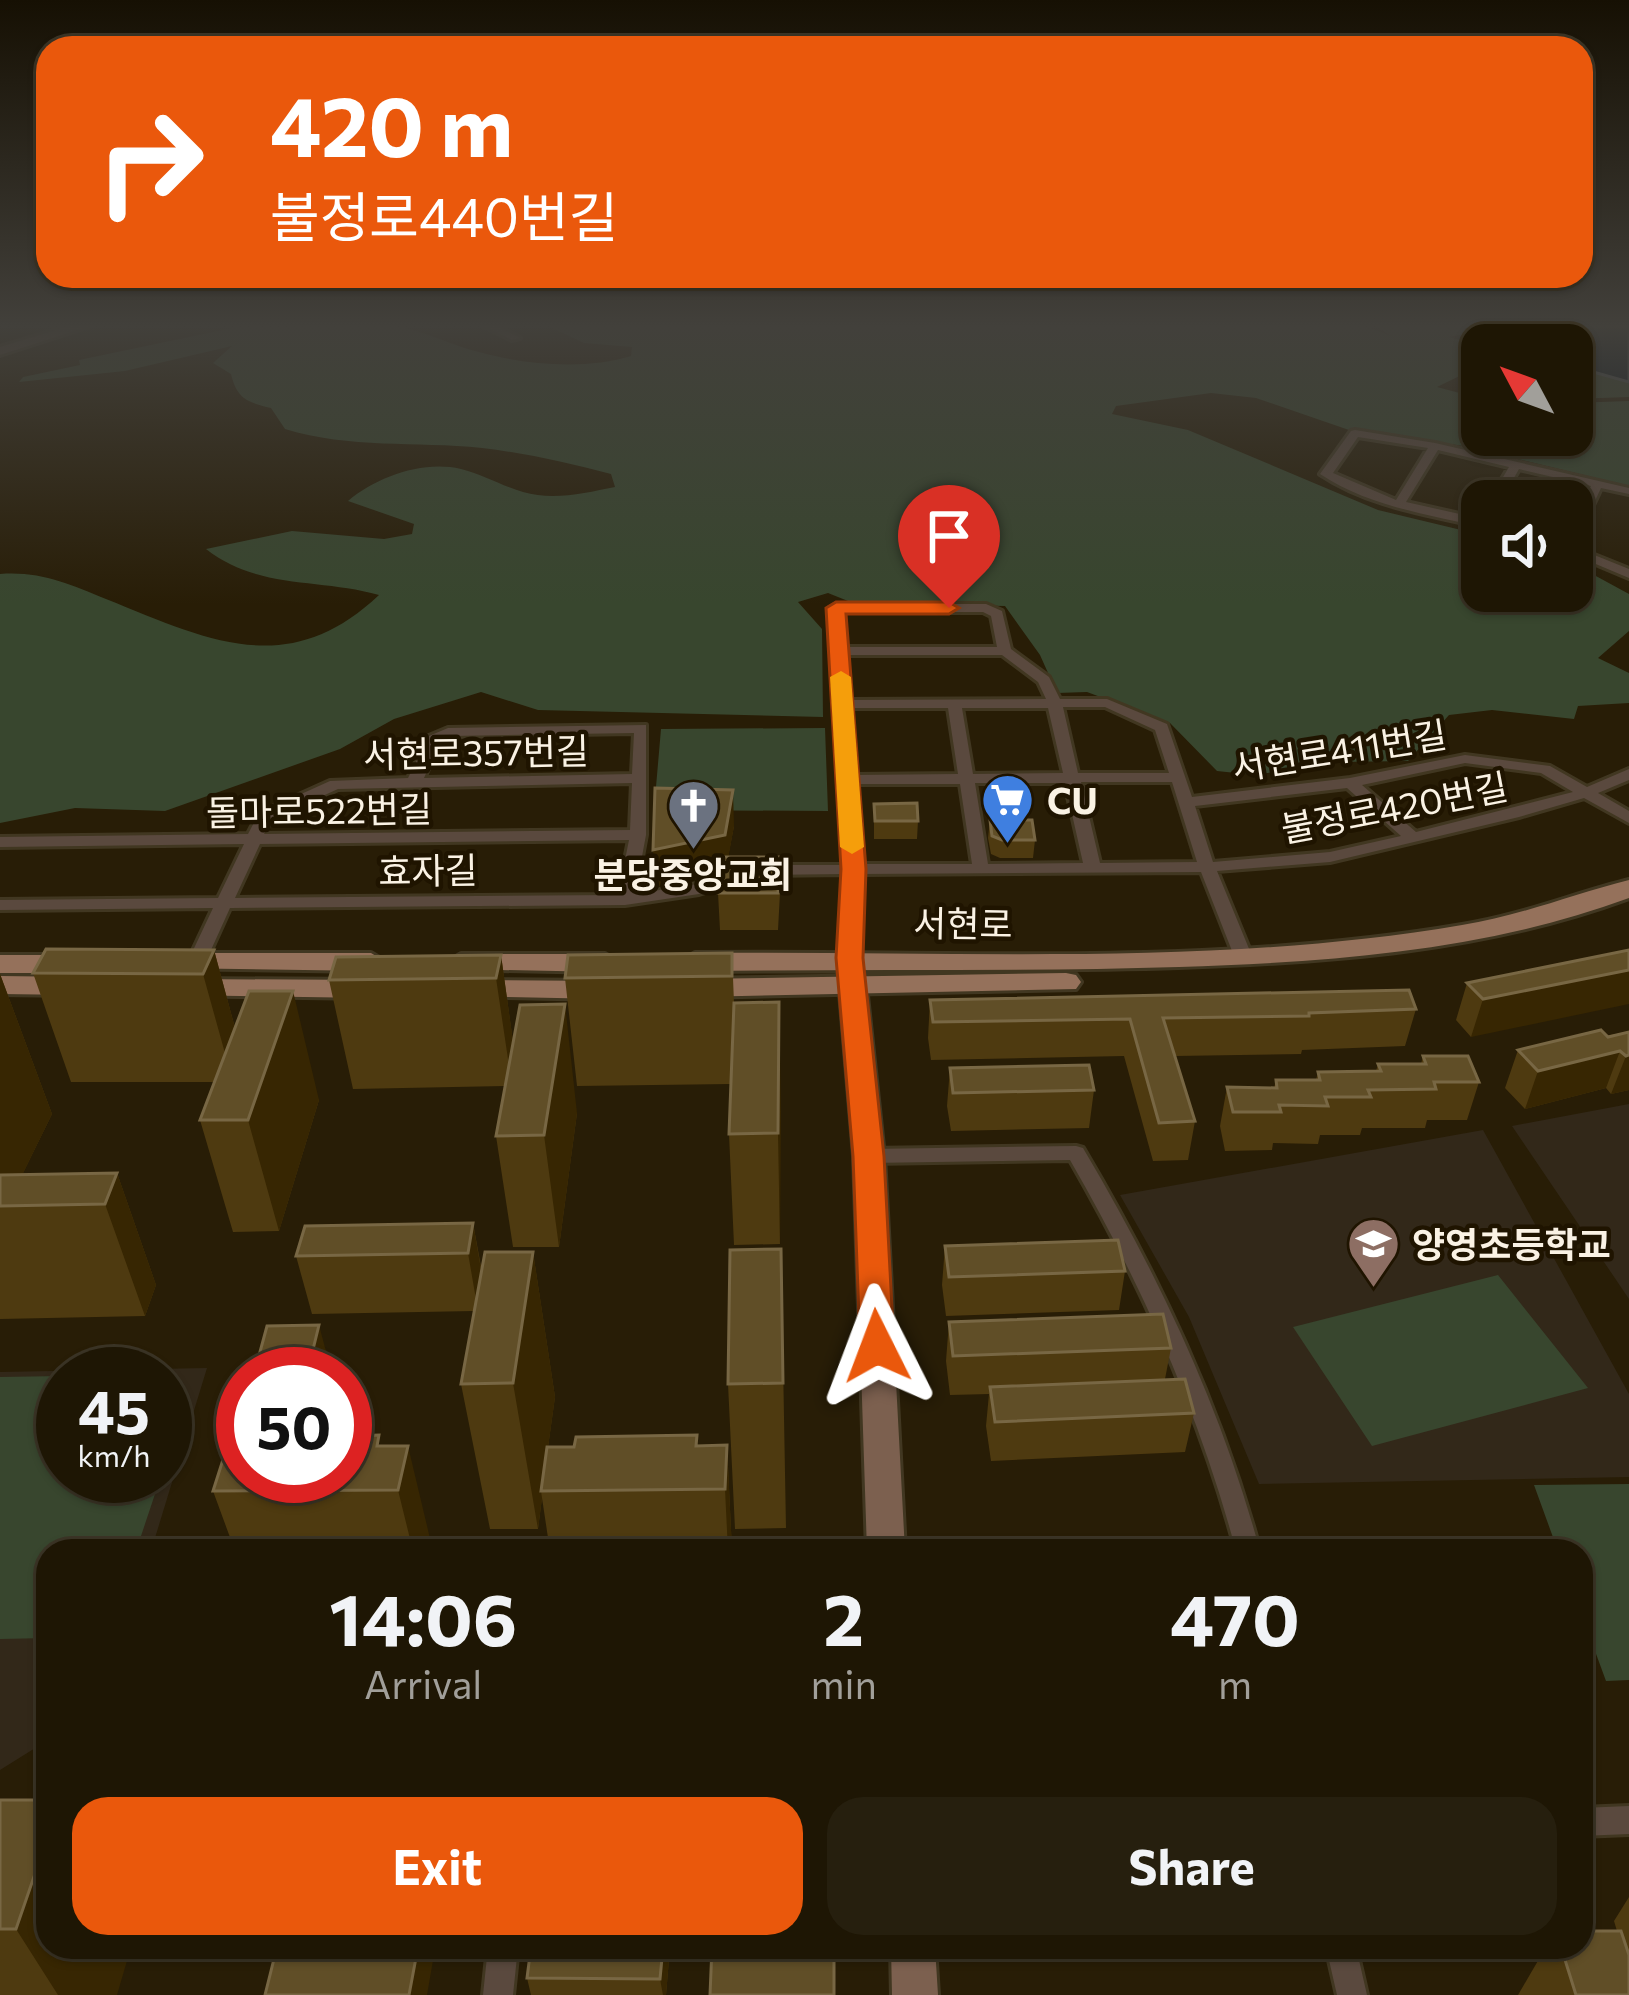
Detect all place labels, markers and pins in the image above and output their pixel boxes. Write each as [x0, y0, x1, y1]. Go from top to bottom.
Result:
pin [898, 485, 1000, 608]
supermarket icon: CU [980, 771, 1036, 845]
church icon: 분당중앙교회 [665, 777, 721, 851]
place label: CU [1047, 777, 1098, 821]
place label: 분당중앙교회 [594, 851, 792, 895]
school or university icon: 양영초등학교 [1345, 1215, 1401, 1289]
place label: 양영초등학교 [1412, 1221, 1611, 1265]

